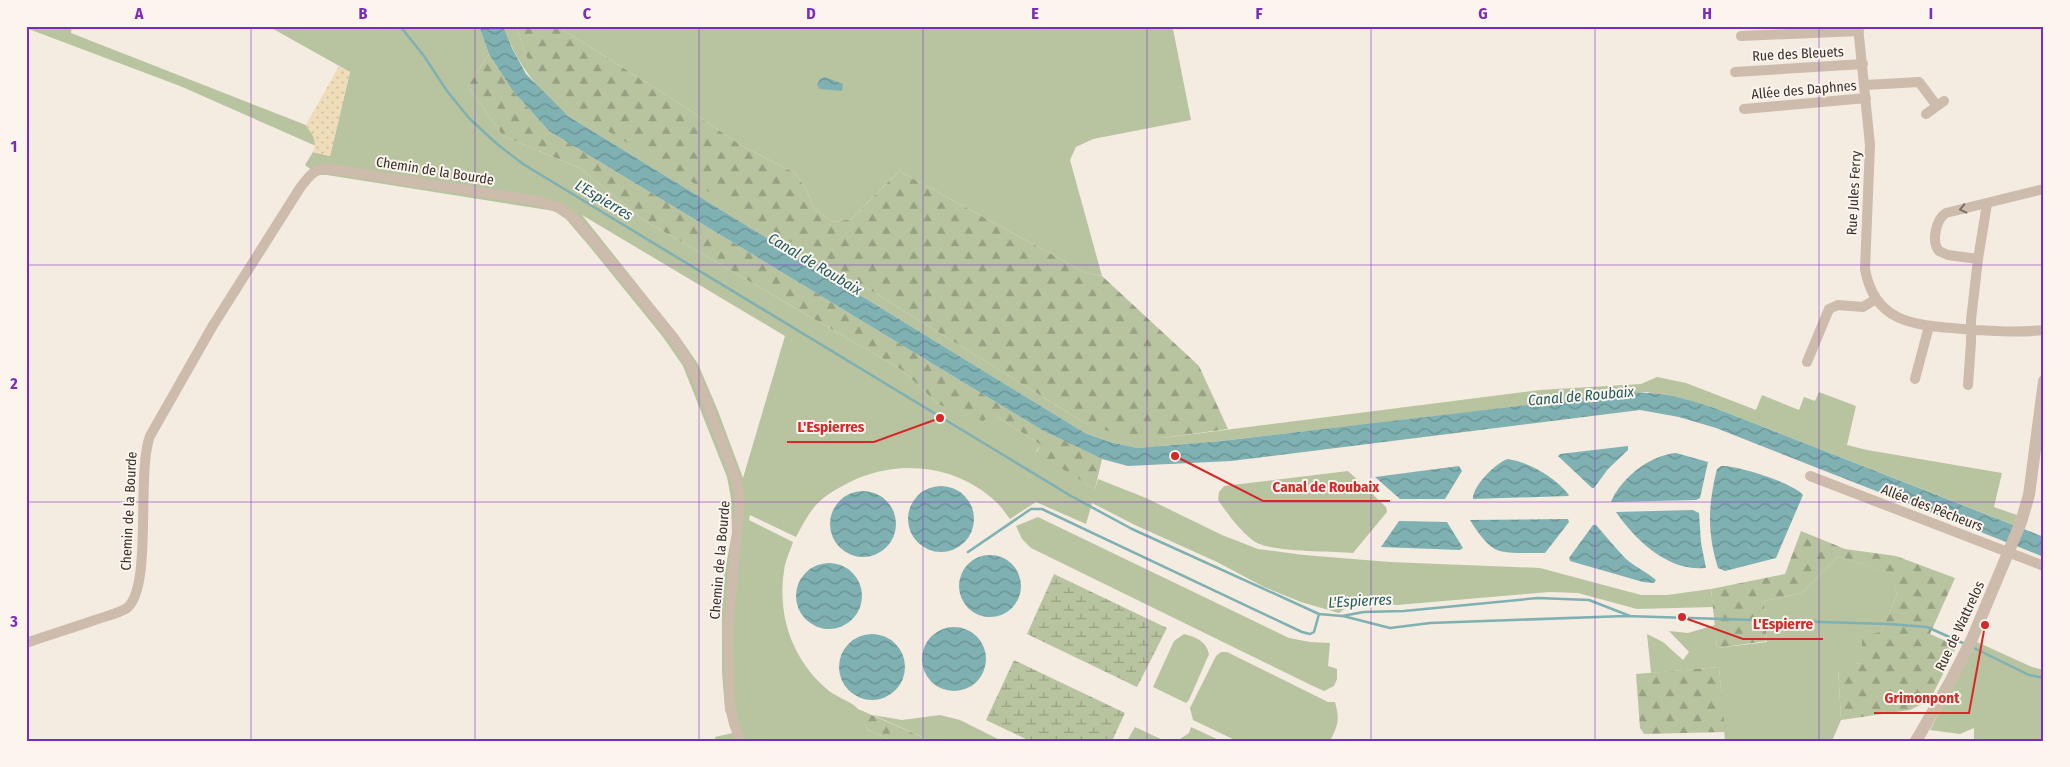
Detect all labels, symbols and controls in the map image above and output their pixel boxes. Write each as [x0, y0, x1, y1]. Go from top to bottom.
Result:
text: A [134, 4, 144, 23]
text: B [359, 4, 368, 23]
text: C [583, 4, 592, 23]
text: D [806, 4, 816, 23]
text: E [1031, 4, 1039, 23]
text: F [1255, 4, 1263, 23]
text: G [1478, 4, 1488, 23]
text: H [1702, 4, 1712, 23]
text: I [1929, 4, 1933, 23]
street label: Rue des Bleuets [1752, 43, 1844, 65]
street label: Allée des Daphnes [1751, 77, 1857, 103]
text: 1 [11, 137, 17, 156]
street label: Rue Jules Ferry [1843, 150, 1865, 236]
street label: Chemin de la Bourde [375, 153, 495, 189]
water label: L'Espierres [572, 176, 636, 224]
one-way arrow [1958, 203, 1967, 214]
water label: Canal de Roubaix [765, 229, 866, 299]
text: 2 [9, 374, 18, 393]
water label: Canal de Roubaix [1527, 382, 1635, 410]
callout: L'Espierres [787, 412, 874, 442]
text: L'Espierres [798, 418, 865, 436]
street label: Chemin de la Bourde [117, 451, 141, 571]
callout: Canal de Roubaix [1263, 471, 1390, 501]
text: Canal de Roubaix [1273, 478, 1380, 496]
street label: Allée des Pêcheurs [1879, 481, 1985, 535]
street label: Chemin de la Bourde [706, 500, 734, 620]
street label: Rue de Wattrelos [1932, 578, 1988, 674]
water label: L'Espierres [1328, 590, 1393, 612]
callout: L'Espierre [1743, 609, 1823, 639]
text: 3 [9, 612, 18, 631]
text: L'Espierre [1753, 615, 1814, 633]
callout: Grimonpont [1874, 683, 1969, 713]
text: Grimonpont [1885, 689, 1960, 707]

